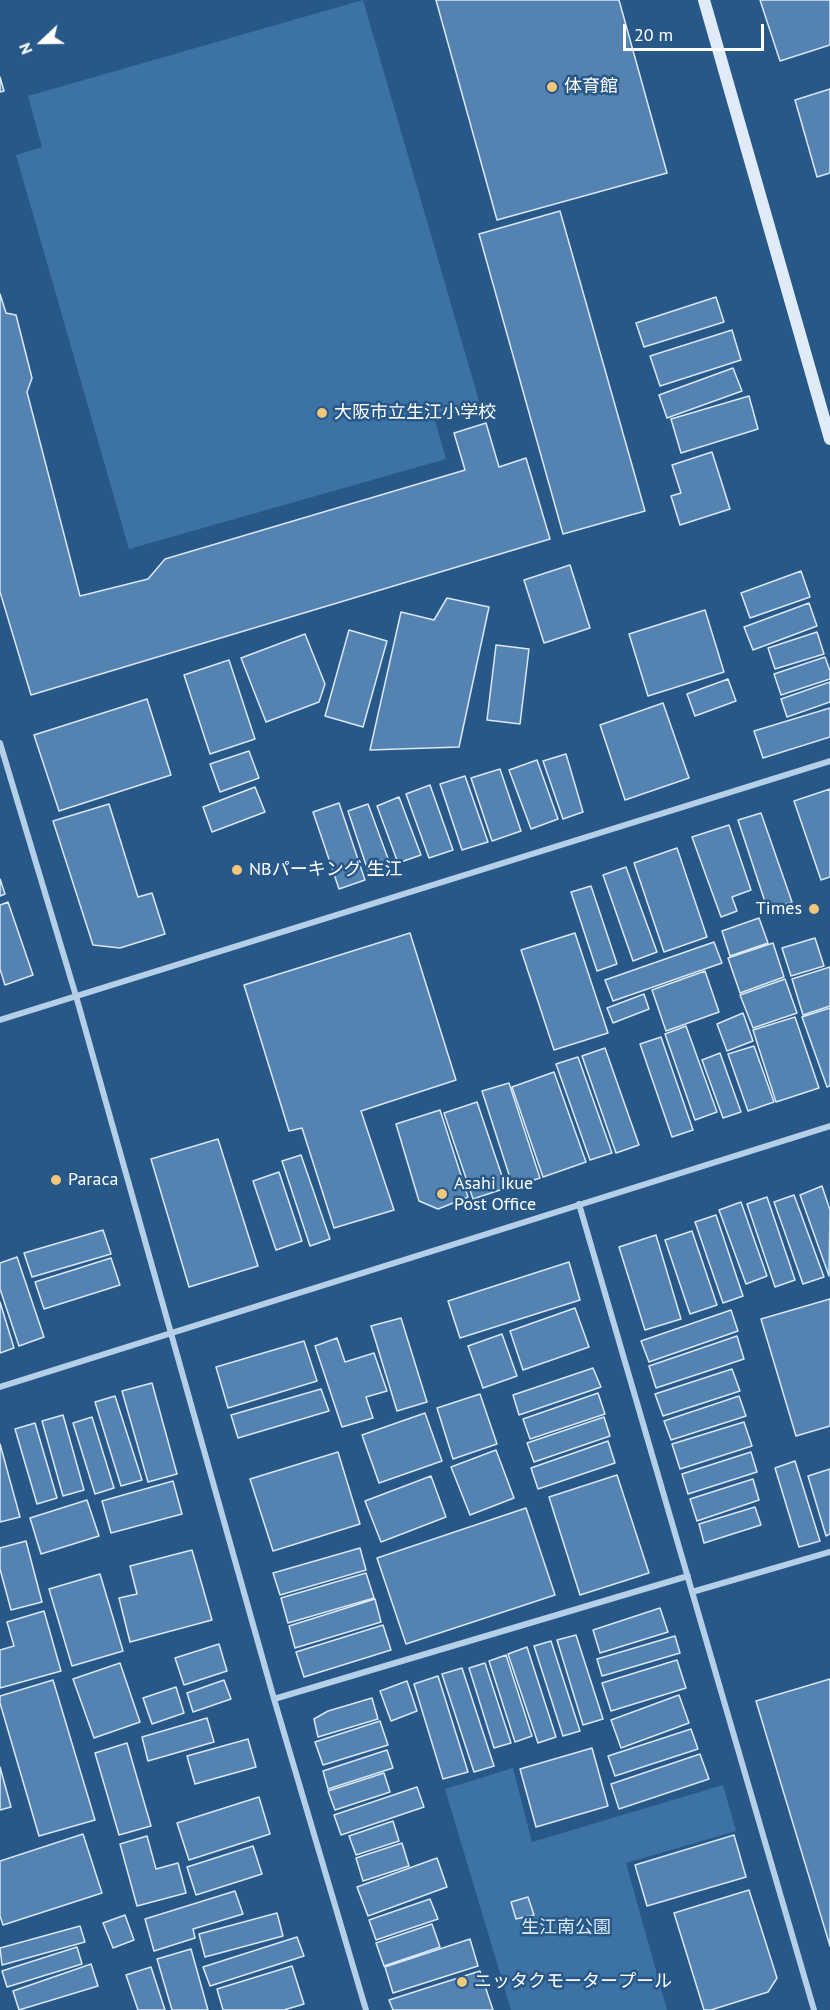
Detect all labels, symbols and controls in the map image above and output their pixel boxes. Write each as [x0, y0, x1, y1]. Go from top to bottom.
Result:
north arrow [12, 12, 72, 72]
scale bar [626, 12, 767, 50]
text: 20 m [634, 23, 673, 46]
text: N [14, 40, 37, 57]
place label: 体育館 [564, 76, 618, 98]
marker: 体育館 [545, 80, 559, 94]
place label: 大阪市立生江小学校 [334, 402, 496, 424]
marker: 大阪市立生江小学校 [315, 406, 329, 420]
place label: NBパーキング 生江 [249, 859, 402, 881]
marker: NBパーキング 生江 [230, 863, 244, 877]
place label: Times [756, 898, 802, 920]
marker: Times [807, 902, 821, 916]
place label: Paraca [68, 1169, 118, 1191]
marker: Paraca [49, 1173, 63, 1187]
place label: Asahi Ikue Post Office [454, 1173, 536, 1216]
marker: Asahi Ikue Post Office [435, 1187, 449, 1201]
park label: 生江南公園 [521, 1917, 611, 1939]
place label: ニッタクモータープール [474, 1971, 672, 1993]
marker: ニッタクモータープール [455, 1975, 469, 1989]

